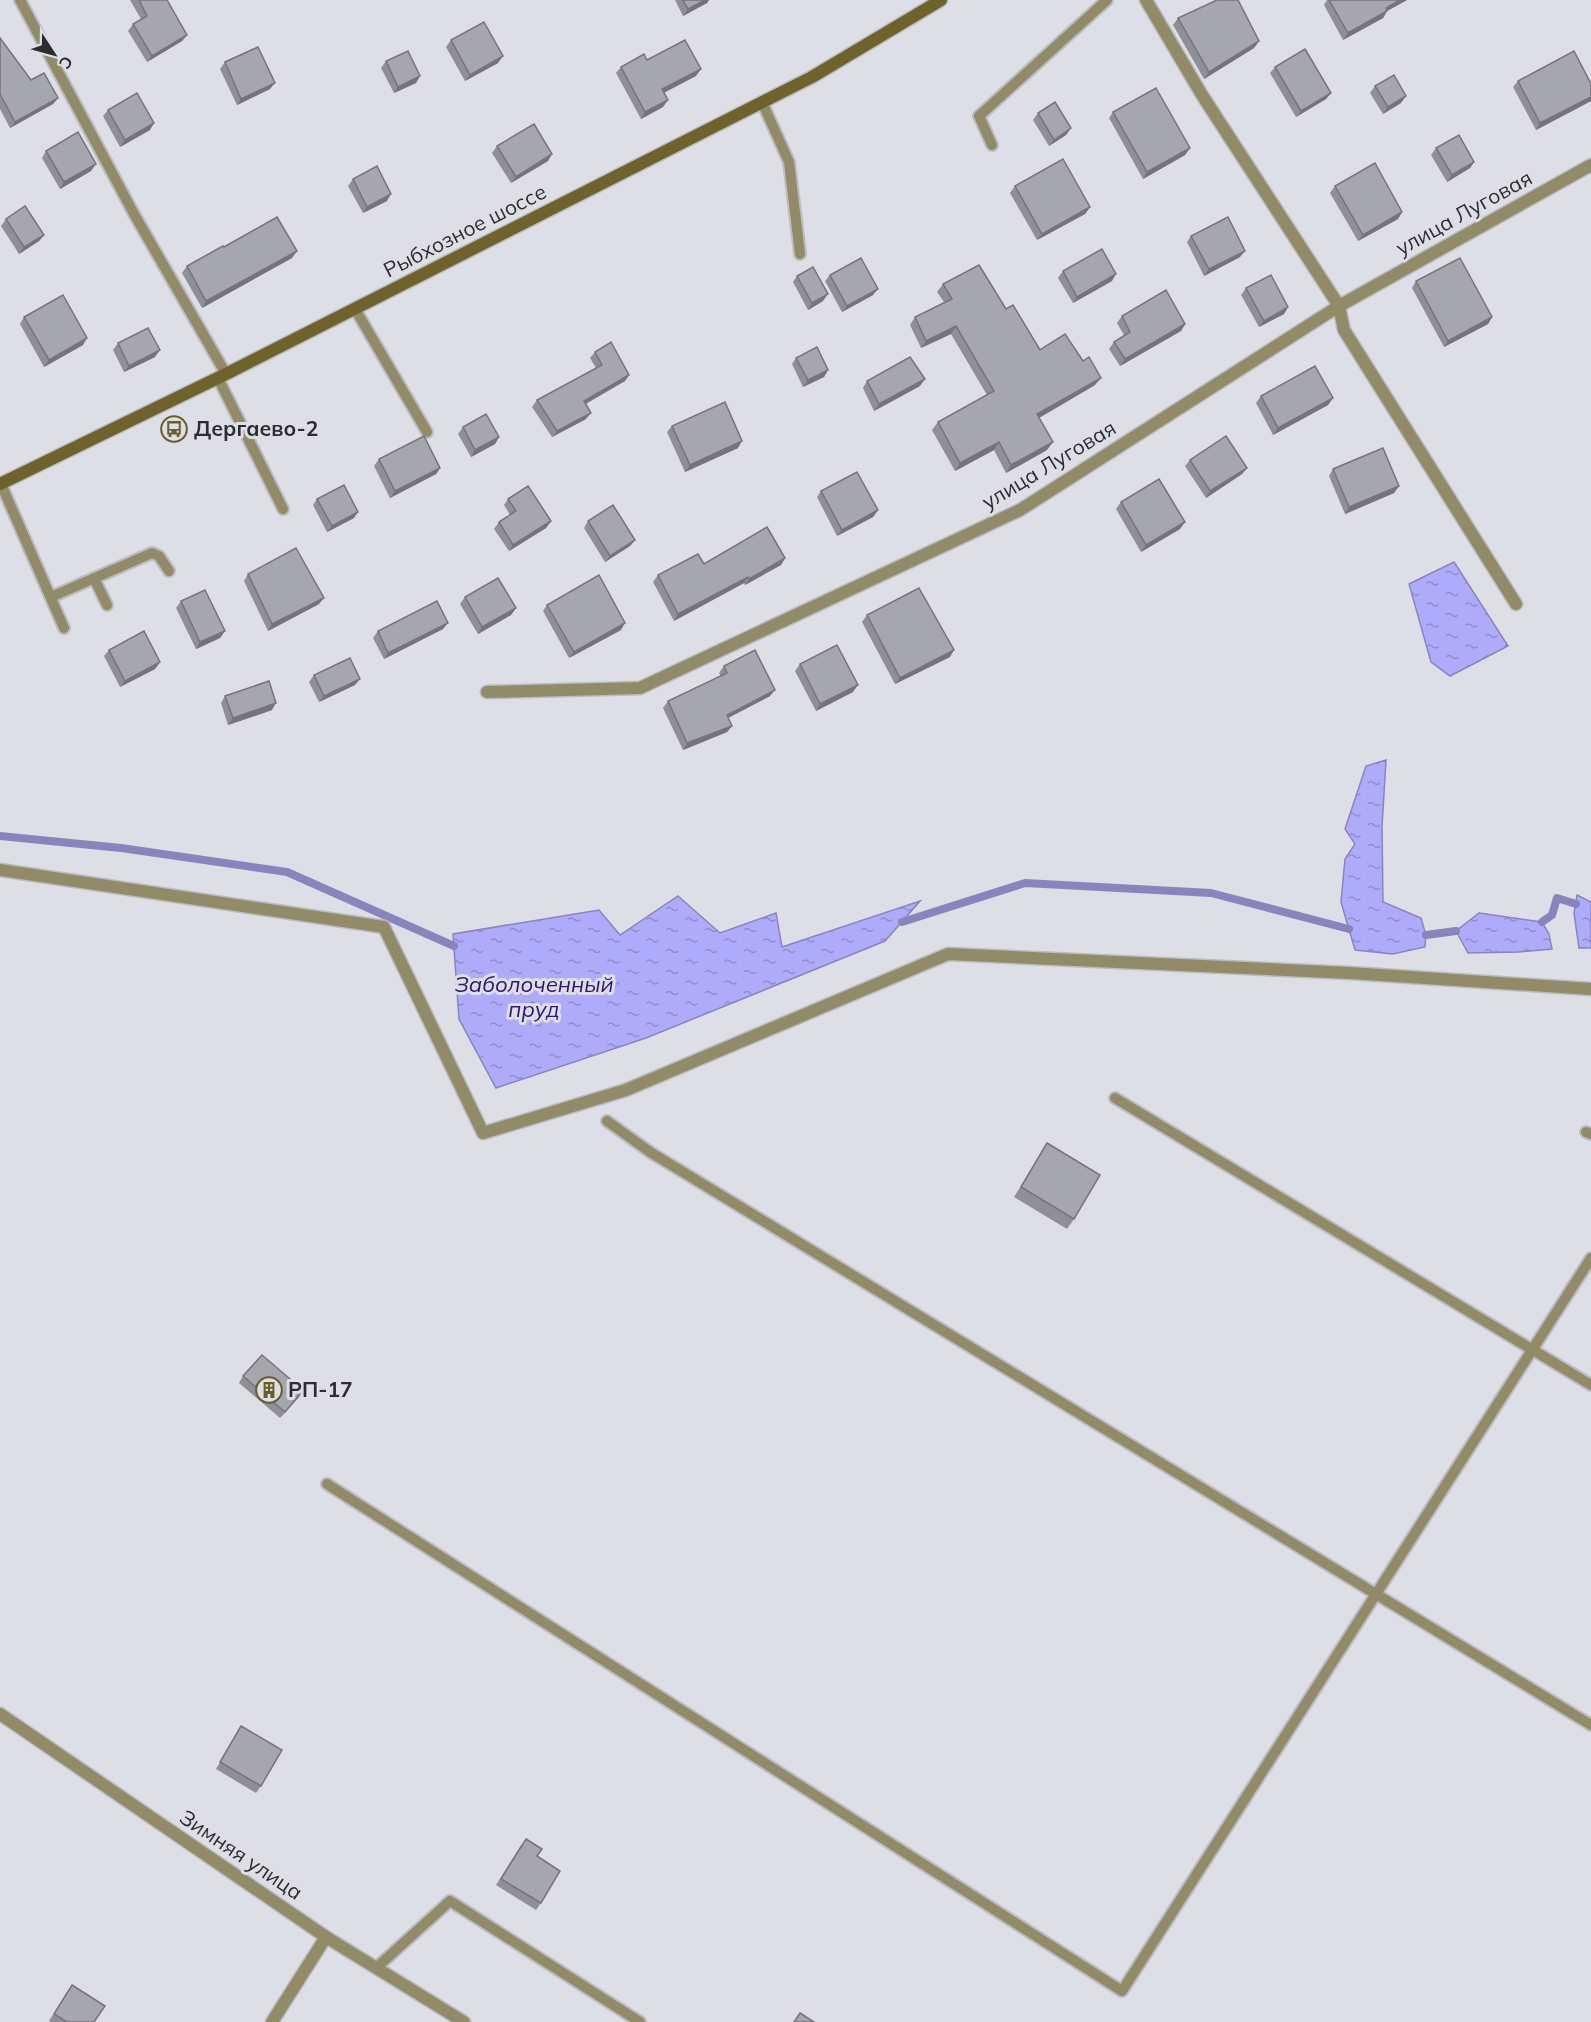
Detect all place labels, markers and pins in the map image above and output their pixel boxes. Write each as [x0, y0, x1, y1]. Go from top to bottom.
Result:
bus stop icon: Дергаево-2 [159, 414, 189, 444]
place label: Дергаево-2 [194, 415, 318, 441]
building icon: РП-17 [254, 1375, 284, 1405]
place label: РП-17 [288, 1376, 353, 1402]

